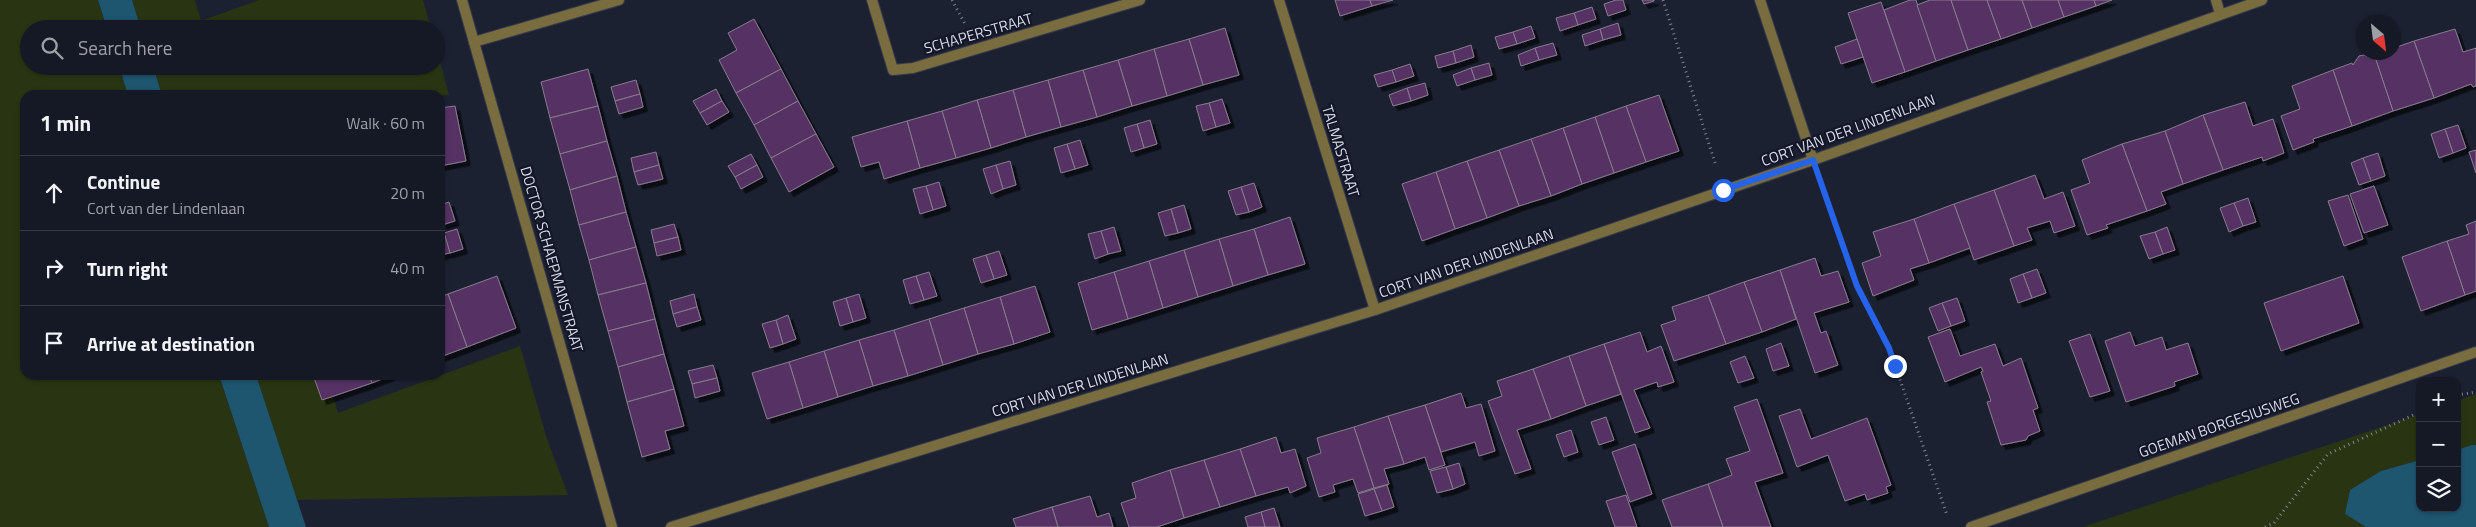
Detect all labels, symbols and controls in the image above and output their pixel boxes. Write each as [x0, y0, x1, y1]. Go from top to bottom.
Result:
street label: SCHAPERSTRAAT [921, 6, 1035, 59]
north arrow [2356, 15, 2401, 60]
search box [20, 20, 445, 75]
text: Search here [78, 33, 172, 62]
icon: search [38, 34, 66, 62]
street label: CORT VAN DER LINDENLAAN [1758, 88, 1938, 172]
street label: TALMASTRAAT [1316, 102, 1366, 200]
text: 1 min [40, 107, 91, 139]
text: Walk · 60 m [346, 111, 425, 135]
street label: DOCTOR SCHAEPMANSTRAAT [514, 163, 590, 355]
text: Continue [87, 167, 160, 196]
icon: ahead [40, 179, 68, 207]
route start [1712, 179, 1735, 202]
text: 20 m [390, 181, 425, 205]
text: Cort van der Lindenlaan [87, 196, 245, 220]
street label: CORT VAN DER LINDENLAAN [1375, 222, 1557, 304]
icon: right [40, 254, 68, 282]
text: Turn right [87, 254, 168, 283]
text: 40 m [390, 256, 425, 280]
icon: arrive [40, 329, 68, 357]
text: Arrive at destination [87, 329, 255, 358]
street label: CORT VAN DER LINDENLAAN [989, 347, 1171, 423]
route end [1884, 355, 1907, 378]
map controls [2416, 377, 2461, 512]
button: + [2416, 377, 2461, 422]
street label: GOEMAN BORGESIUSWEG [2136, 387, 2302, 463]
button: − [2416, 422, 2461, 467]
button: layers [2416, 467, 2461, 512]

